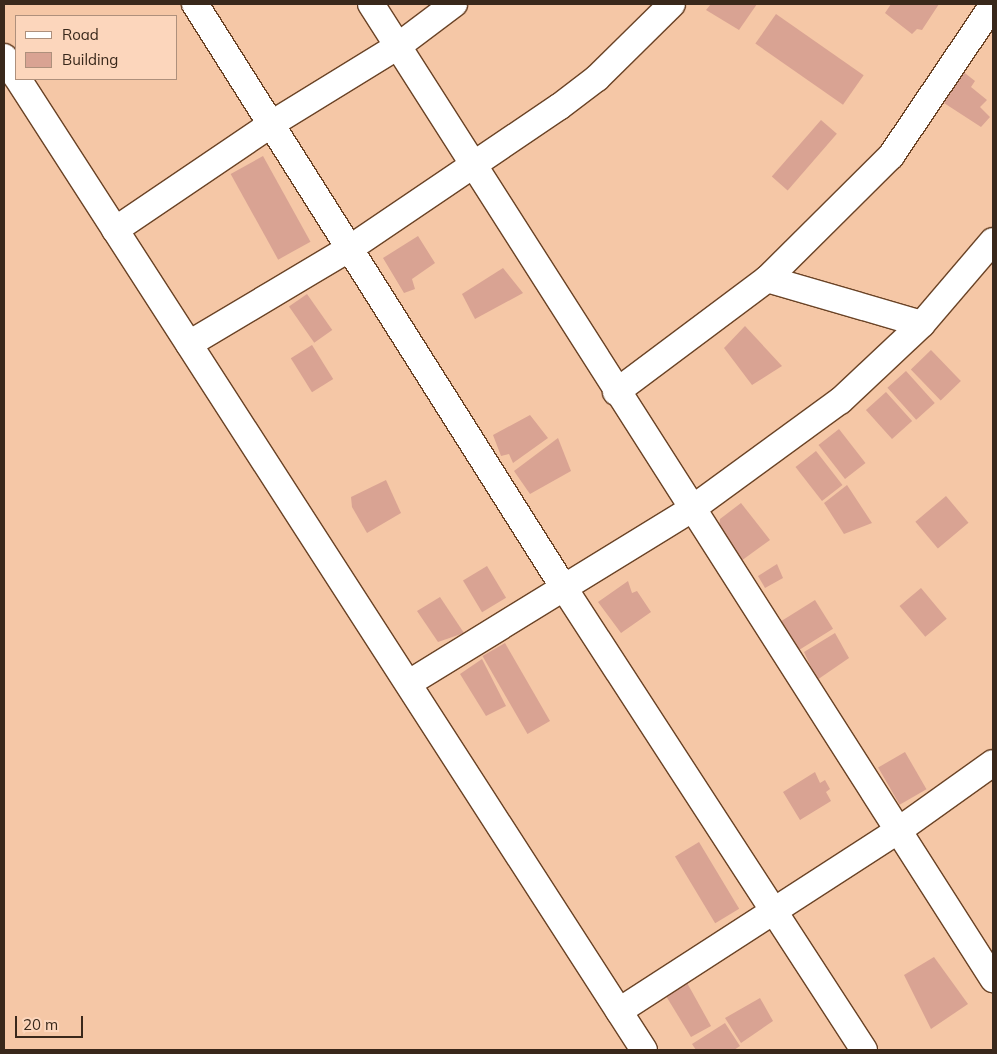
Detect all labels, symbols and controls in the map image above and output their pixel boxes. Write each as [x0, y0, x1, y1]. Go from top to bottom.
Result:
legend [15, 15, 178, 80]
text: Road [62, 25, 99, 44]
text: Building [62, 50, 118, 69]
scale bar [18, 1006, 85, 1038]
text: 20 m [23, 1015, 58, 1034]

